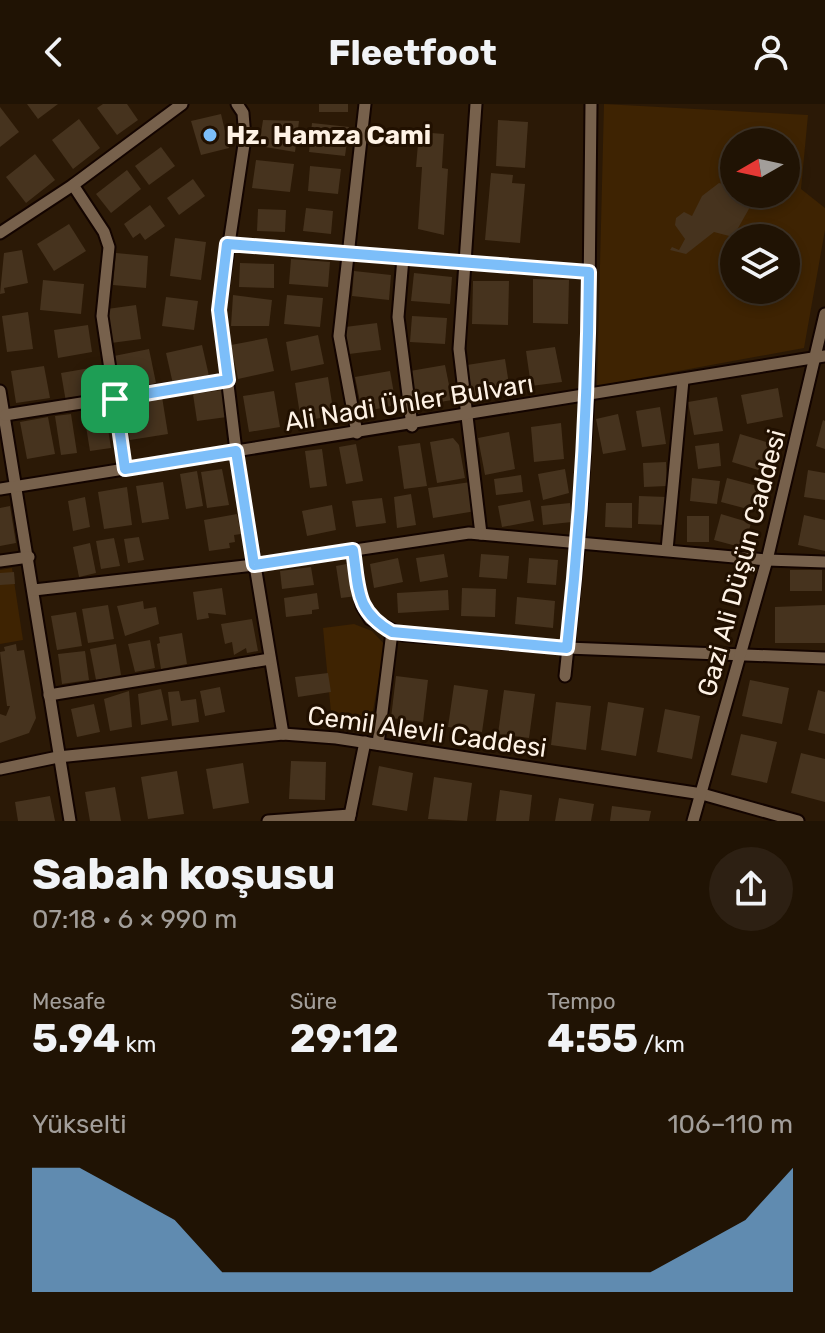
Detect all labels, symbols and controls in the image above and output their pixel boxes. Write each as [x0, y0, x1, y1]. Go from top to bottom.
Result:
icon: back [32, 30, 76, 74]
icon: person [749, 30, 793, 74]
text: Fleetfoot [328, 31, 497, 74]
place label: Hz. Hamza Cami [226, 120, 431, 151]
marker: Hz. Hamza Cami [201, 126, 219, 144]
north arrow [720, 128, 800, 208]
map controls [720, 128, 800, 304]
button: layers [720, 224, 800, 304]
pin [81, 365, 149, 433]
street label: Ali Nadi Ünler Bulvarı [283, 368, 535, 438]
icon: arrive [93, 377, 137, 421]
street label: Gazi Ali Düşün Caddesi [691, 426, 793, 700]
street label: Cemil Alevli Caddesi [305, 700, 549, 764]
button: share [709, 847, 793, 931]
text: Sabah koşusu [32, 848, 336, 900]
text: 07:18 · 6 × 990 m [32, 904, 237, 935]
text: Mesafe [32, 988, 106, 1015]
text: Süre [290, 988, 337, 1015]
text: Tempo [547, 988, 616, 1015]
text: 5.94 [32, 1015, 120, 1062]
text: 29:12 [290, 1015, 399, 1062]
text: 4:55 [547, 1015, 638, 1062]
text: km [120, 1031, 156, 1058]
text: /km [638, 1031, 685, 1058]
text: Yükselti [32, 1109, 127, 1140]
text: 106–110 m [667, 1109, 793, 1140]

